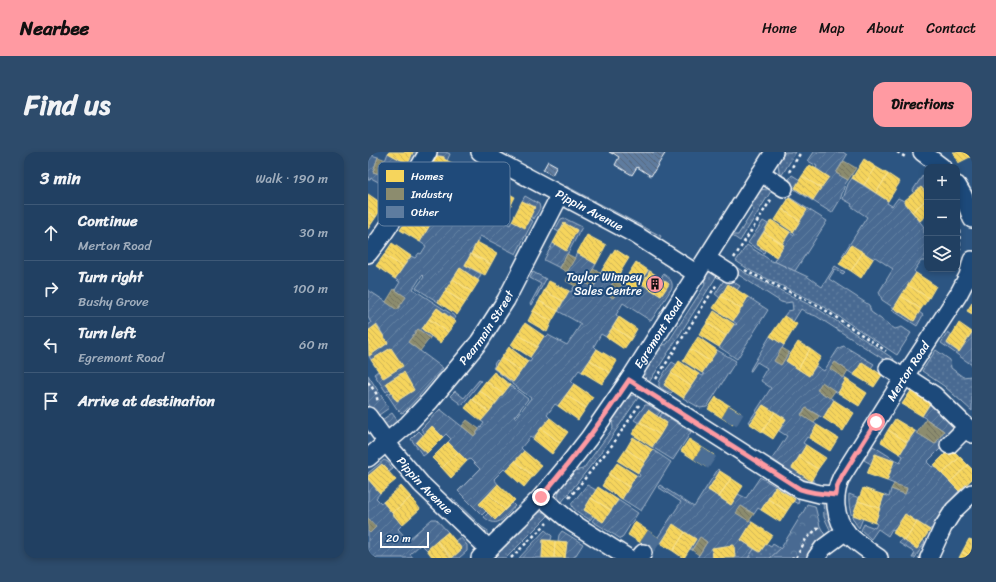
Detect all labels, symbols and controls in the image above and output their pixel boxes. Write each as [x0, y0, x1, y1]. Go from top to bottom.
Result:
text: Nearbee [20, 12, 89, 45]
text: Home [762, 16, 797, 41]
text: Map [819, 16, 845, 41]
text: About [867, 16, 904, 41]
text: Contact [926, 16, 976, 41]
text: Find us [24, 80, 111, 129]
button: Directions [873, 82, 972, 127]
legend [378, 162, 510, 226]
text: 3 min [40, 163, 81, 193]
map controls [924, 164, 960, 272]
button: + [924, 164, 960, 200]
text: Walk · 190 m [255, 167, 328, 190]
text: Homes [411, 167, 444, 186]
street label: Pippin Avenue [551, 183, 628, 237]
text: Industry [410, 185, 453, 204]
button: − [924, 200, 960, 236]
text: Other [411, 203, 439, 222]
text: Continue [78, 208, 138, 234]
text: 30 m [299, 221, 328, 244]
icon: ahead [40, 222, 62, 244]
text: Merton Road [78, 234, 151, 257]
button: layers [924, 236, 960, 272]
text: Turn right [78, 264, 143, 290]
place label: Taylor Wimpey Sales Centre [566, 266, 643, 302]
building icon: Taylor Wimpey Sales Centre [645, 274, 665, 294]
text: 100 m [293, 277, 328, 300]
icon: right [40, 278, 62, 300]
street label: Pearmain Street [453, 285, 521, 370]
text: Bushy Grove [78, 290, 149, 313]
street label: Egremont Road [628, 293, 690, 373]
text: Turn left [78, 320, 136, 346]
text: 60 m [299, 333, 328, 356]
icon: left [40, 334, 62, 356]
street label: Merton Road [881, 336, 937, 406]
text: Egremont Road [78, 346, 164, 369]
text: Arrive at destination [78, 388, 215, 414]
icon: arrive [40, 390, 62, 412]
route start [867, 413, 885, 431]
street label: Pippin Avenue [391, 451, 458, 520]
route end [532, 488, 550, 506]
text: 20 m [386, 529, 411, 548]
scale bar [380, 530, 429, 549]

